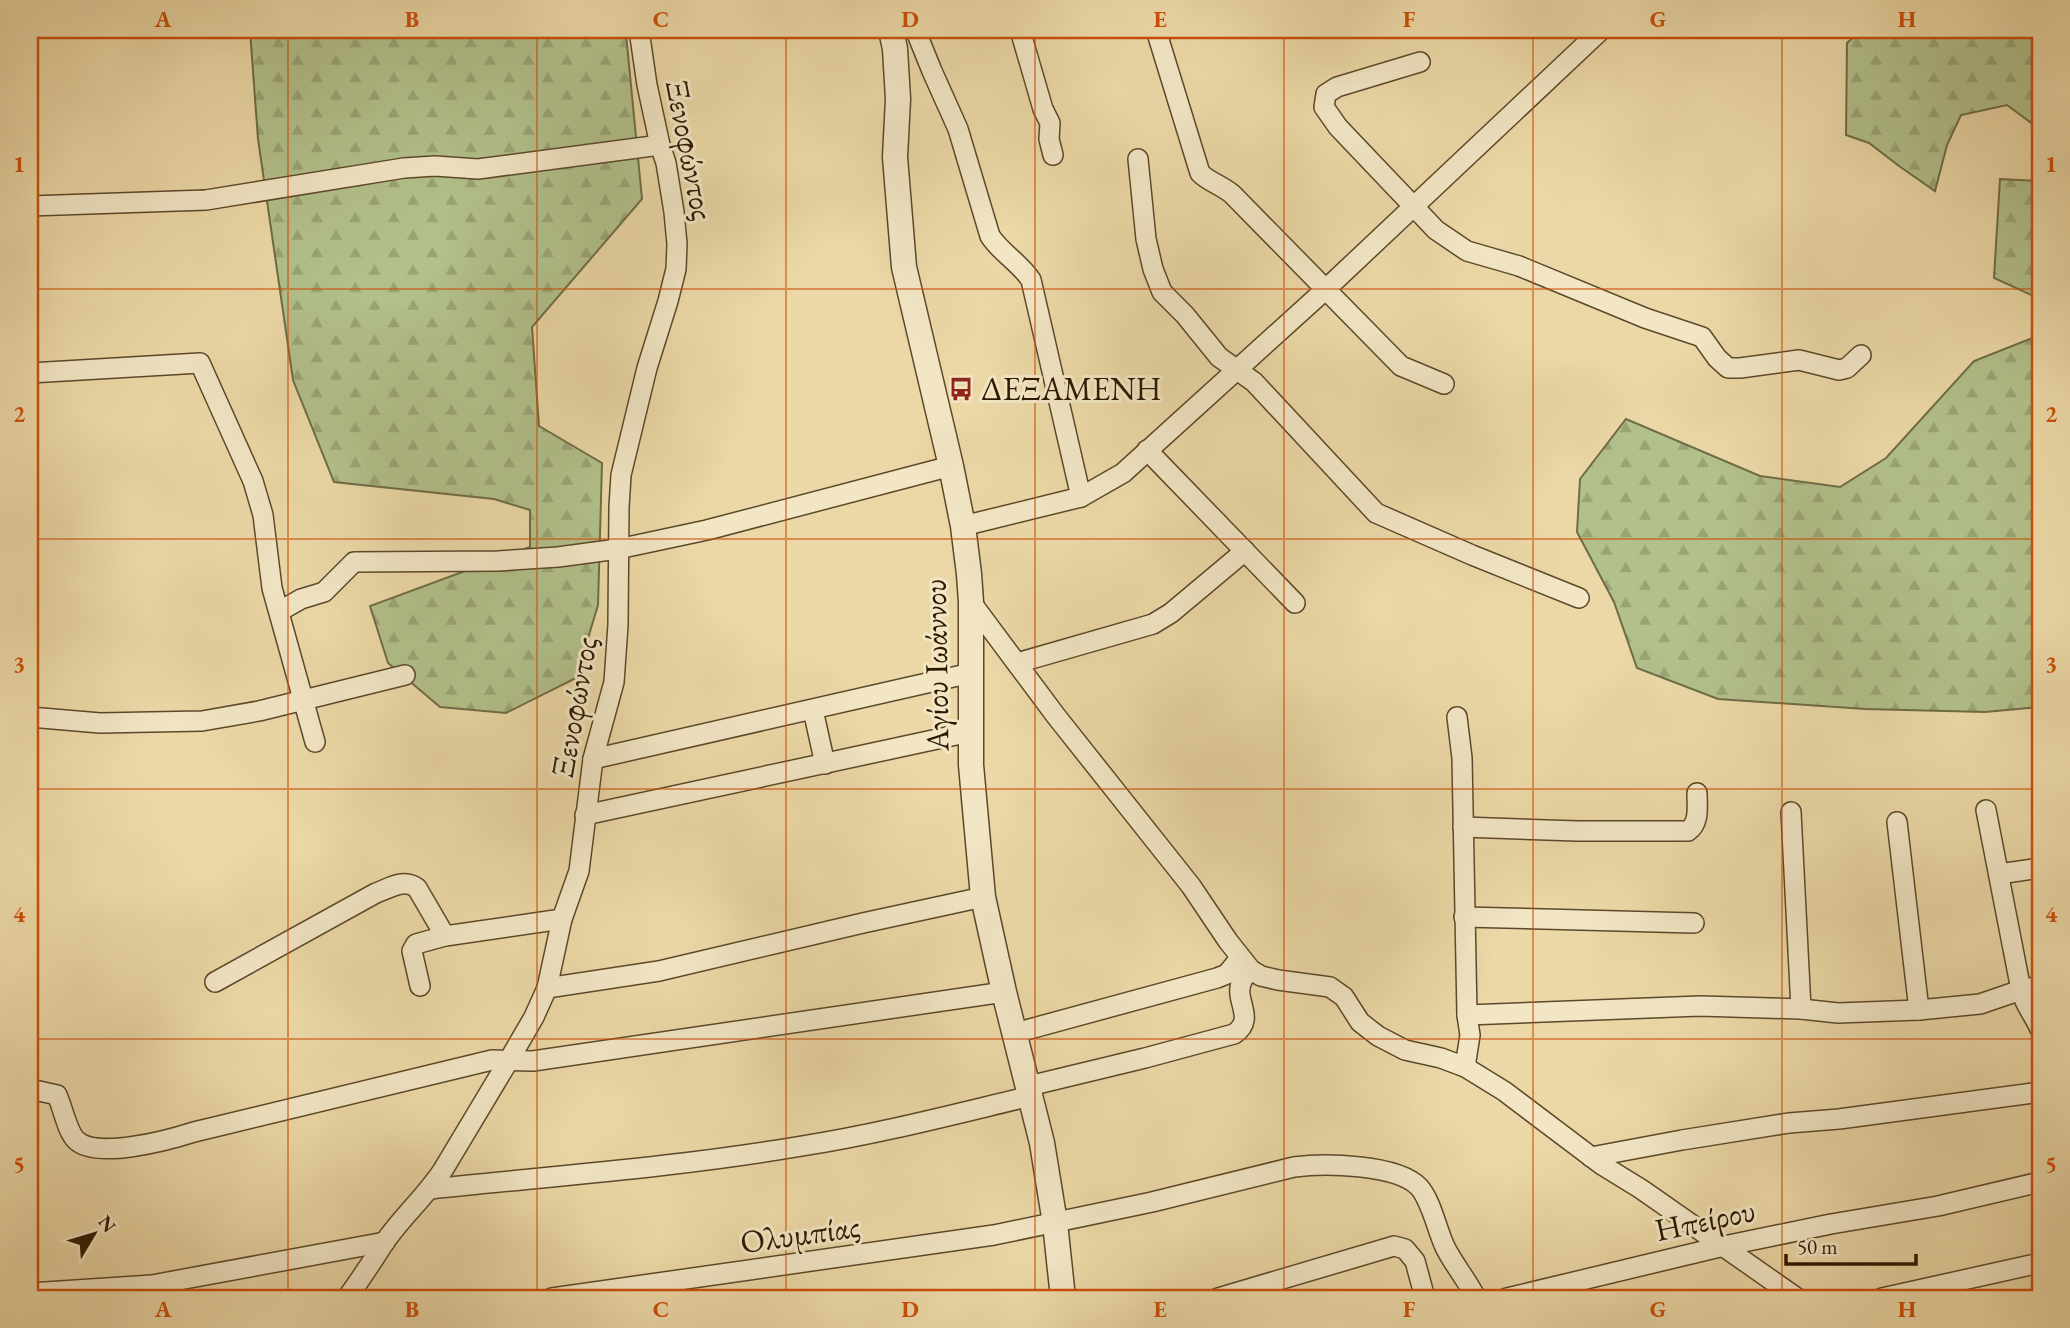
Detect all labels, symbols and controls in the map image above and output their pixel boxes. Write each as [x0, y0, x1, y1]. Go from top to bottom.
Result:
text: A [154, 4, 172, 34]
text: B [405, 4, 419, 34]
text: C [653, 4, 669, 34]
text: D [901, 4, 919, 34]
text: E [1153, 4, 1167, 34]
text: F [1403, 4, 1416, 34]
text: G [1650, 4, 1666, 34]
text: H [1898, 4, 1916, 34]
street label: Ξενοφώντος [656, 76, 724, 224]
text: 1 [13, 149, 25, 179]
text: 1 [2045, 149, 2057, 179]
place label: ΔΕΞΑΜΕΝΗ [981, 368, 1161, 410]
bus stop icon: ΔΕΞΑΜΕΝΗ [947, 375, 975, 403]
text: 2 [13, 399, 25, 429]
text: 2 [2045, 399, 2057, 429]
street label: Αγίου Ιωάννου [913, 578, 959, 753]
street label: Ξενοφώντος [541, 633, 607, 781]
text: 3 [13, 649, 25, 679]
text: 3 [2045, 649, 2057, 679]
text: 4 [13, 899, 26, 929]
text: 4 [2045, 899, 2058, 929]
text: 5 [13, 1149, 25, 1179]
text: 5 [2045, 1149, 2057, 1179]
street label: Ηπείρου [1651, 1189, 1759, 1251]
north arrow [60, 1198, 130, 1268]
street label: Ολυμπίας [738, 1205, 862, 1263]
text: N [92, 1210, 122, 1238]
scale bar [1786, 1223, 1916, 1267]
text: 50 m [1797, 1233, 1838, 1260]
text: A [154, 1294, 172, 1324]
text: B [405, 1294, 419, 1324]
text: C [653, 1294, 669, 1324]
text: D [901, 1294, 919, 1324]
text: E [1153, 1294, 1167, 1324]
text: F [1403, 1294, 1416, 1324]
text: G [1650, 1294, 1666, 1324]
text: H [1898, 1294, 1916, 1324]

